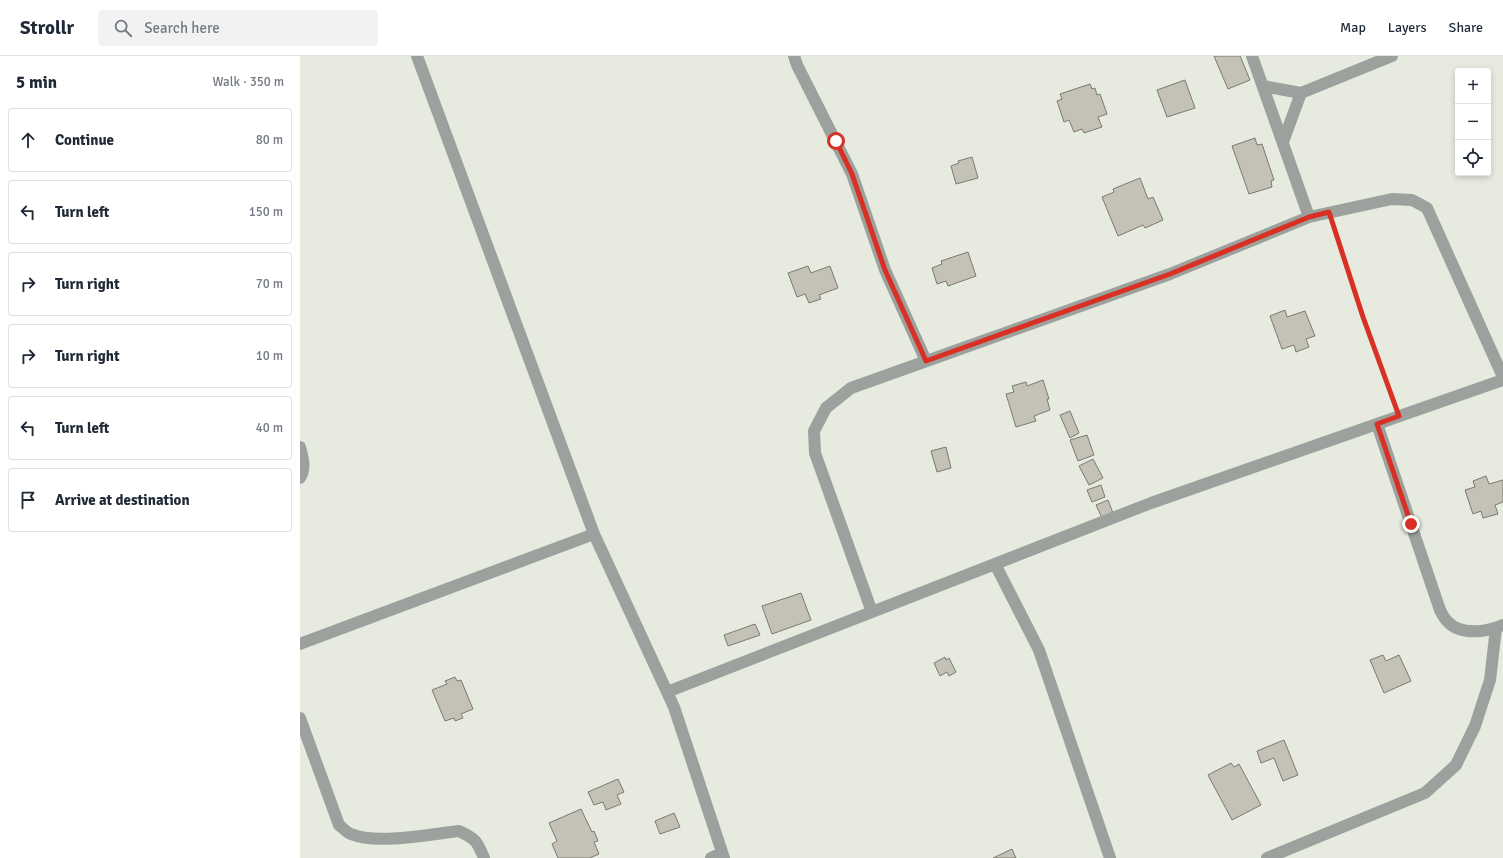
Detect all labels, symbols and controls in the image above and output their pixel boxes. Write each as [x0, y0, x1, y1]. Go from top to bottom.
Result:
search box [98, 10, 378, 46]
text: Strollr [20, 16, 74, 40]
icon: search [112, 17, 134, 39]
text: Search here [144, 19, 220, 37]
text: Map [1340, 19, 1366, 36]
text: Layers [1388, 19, 1427, 36]
text: Share [1449, 19, 1483, 36]
map controls [1455, 68, 1491, 176]
button: + [1455, 68, 1491, 104]
text: 5 min [16, 72, 57, 93]
text: Walk · 350 m [213, 74, 284, 90]
button: − [1455, 104, 1491, 140]
icon: ahead [17, 129, 39, 151]
text: Continue [55, 131, 114, 149]
text: 80 m [256, 132, 283, 148]
route start [827, 132, 845, 150]
button: locate [1455, 140, 1491, 176]
icon: left [17, 201, 39, 223]
text: Turn left [55, 203, 109, 221]
text: 150 m [249, 204, 283, 220]
icon: right [17, 273, 39, 295]
text: Turn right [55, 275, 120, 293]
text: 70 m [256, 276, 283, 292]
icon: right [17, 345, 39, 367]
text: Turn right [55, 347, 120, 365]
text: 10 m [256, 348, 283, 364]
icon: left [17, 417, 39, 439]
text: Turn left [55, 419, 109, 437]
text: 40 m [256, 420, 283, 436]
icon: arrive [17, 489, 39, 511]
text: Arrive at destination [55, 491, 190, 509]
route end [1402, 515, 1420, 533]

